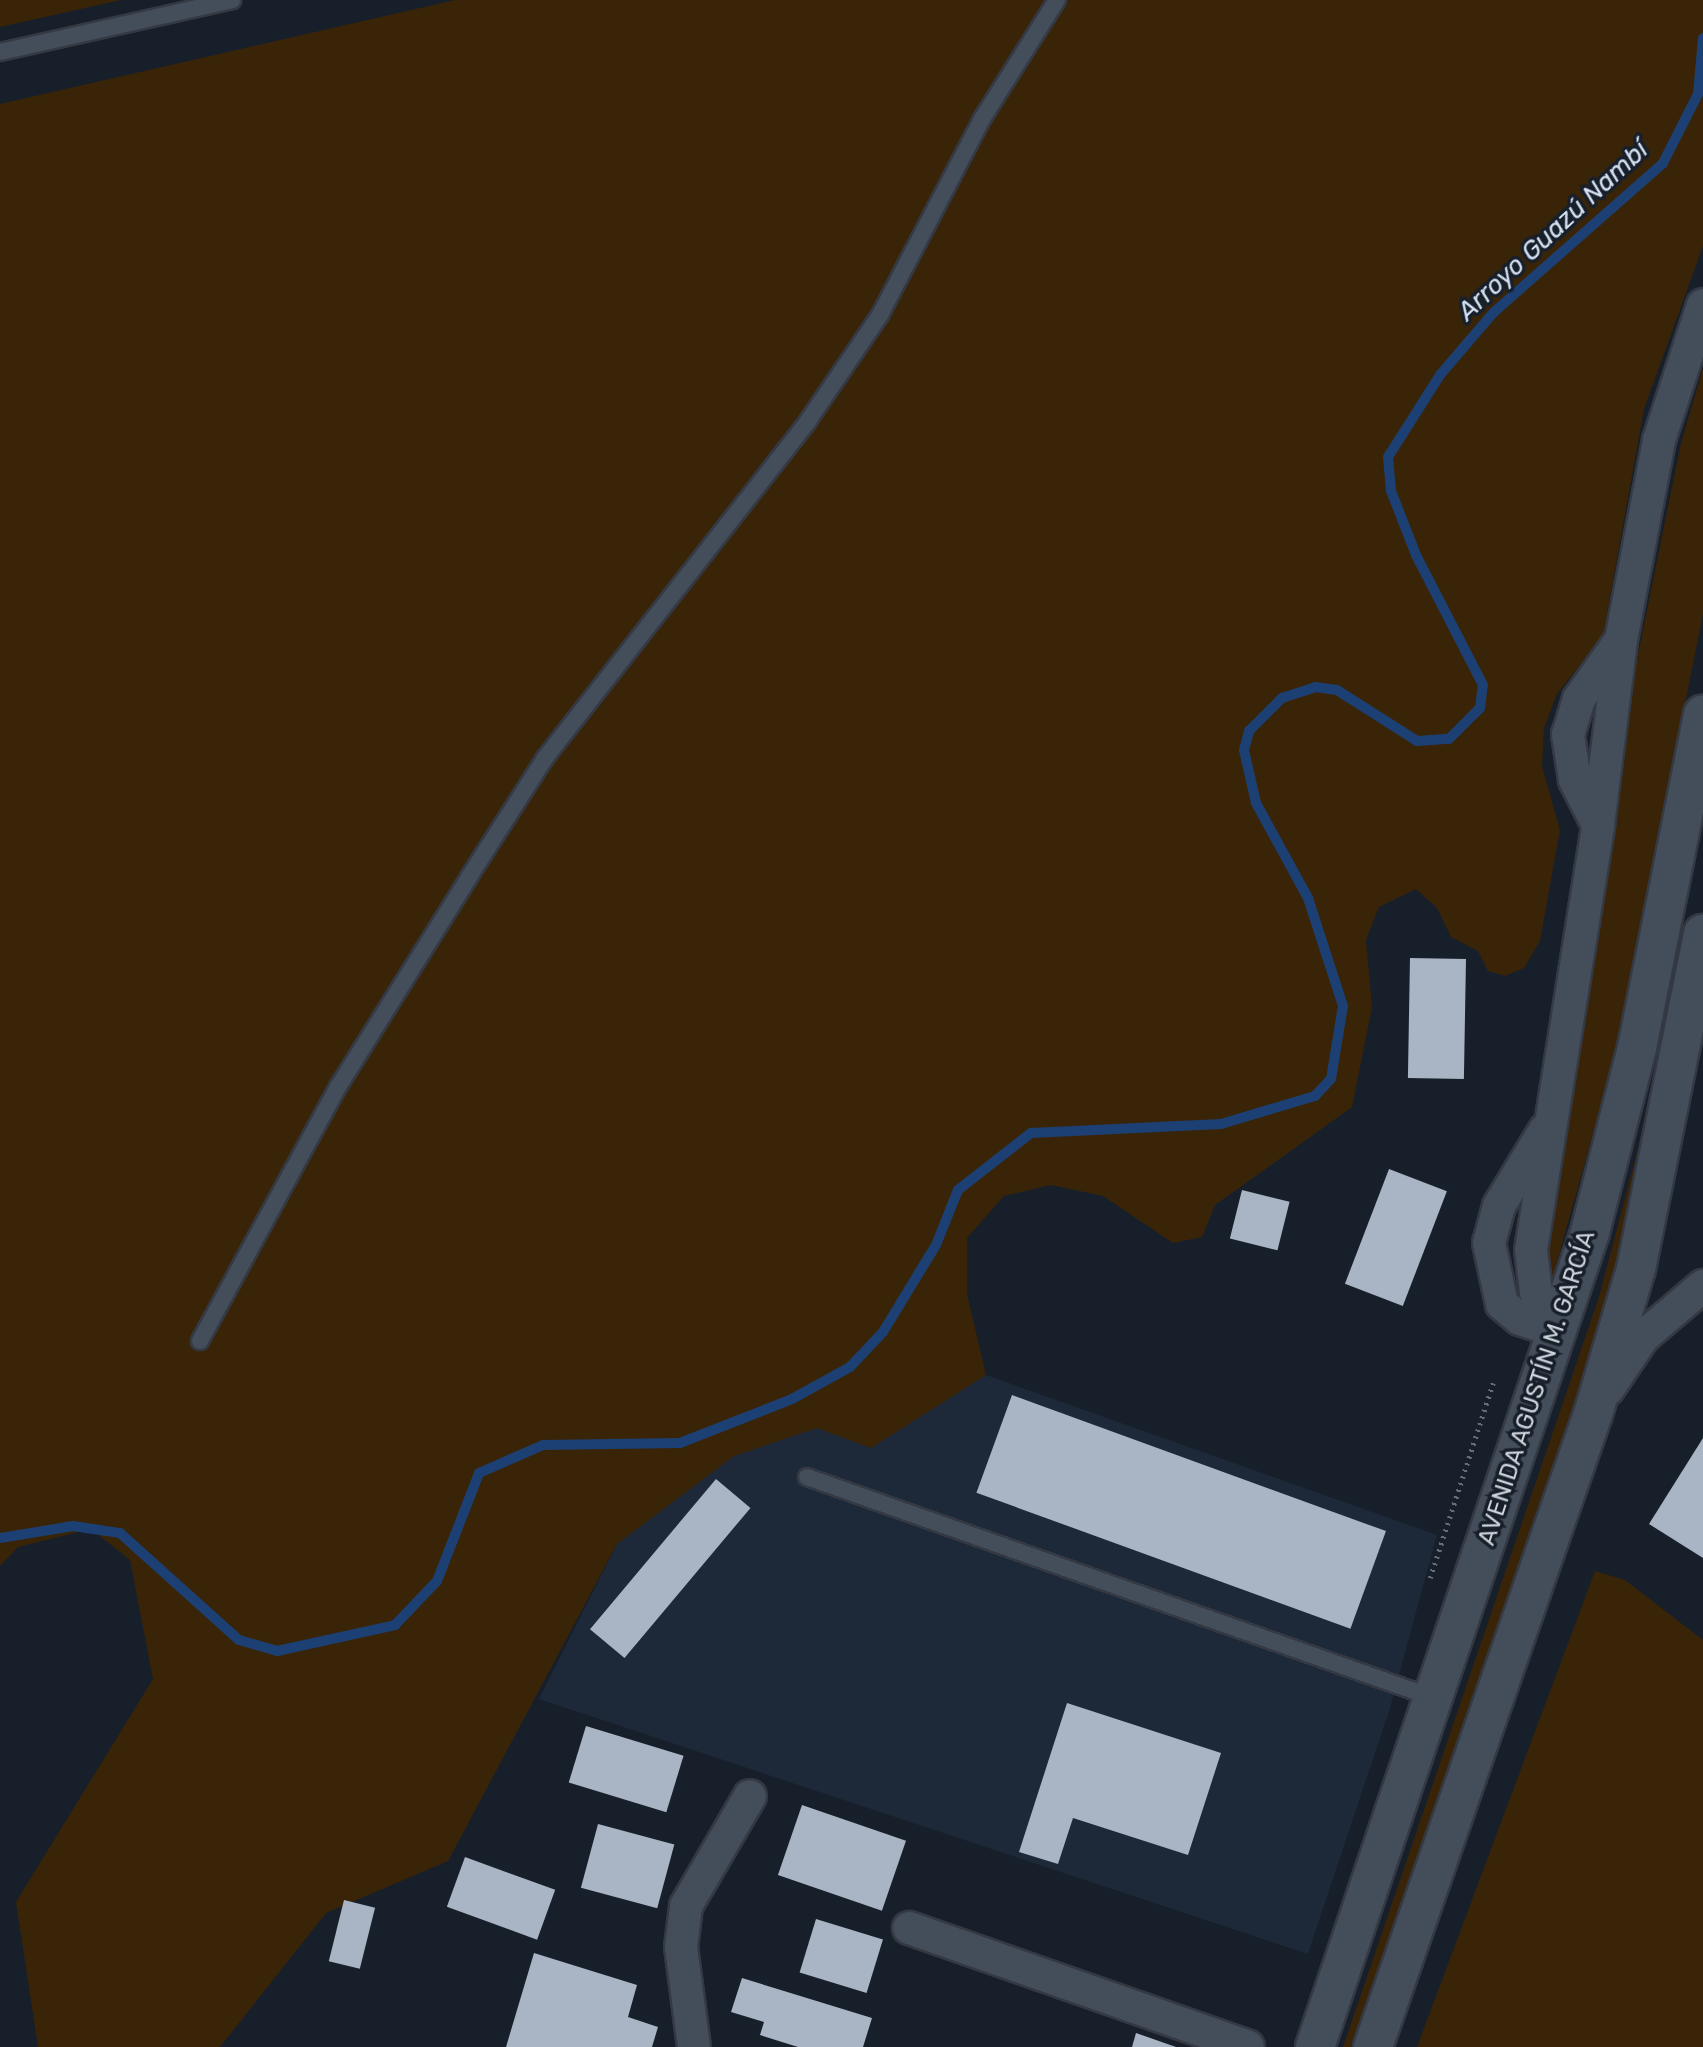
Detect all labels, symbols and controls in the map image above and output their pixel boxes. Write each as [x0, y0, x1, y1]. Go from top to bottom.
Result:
water label: Arroyo Guazú Nambí [1451, 135, 1655, 327]
street label: AVENIDA AGUSTÍN M. GARCÍA [1472, 1226, 1602, 1550]

